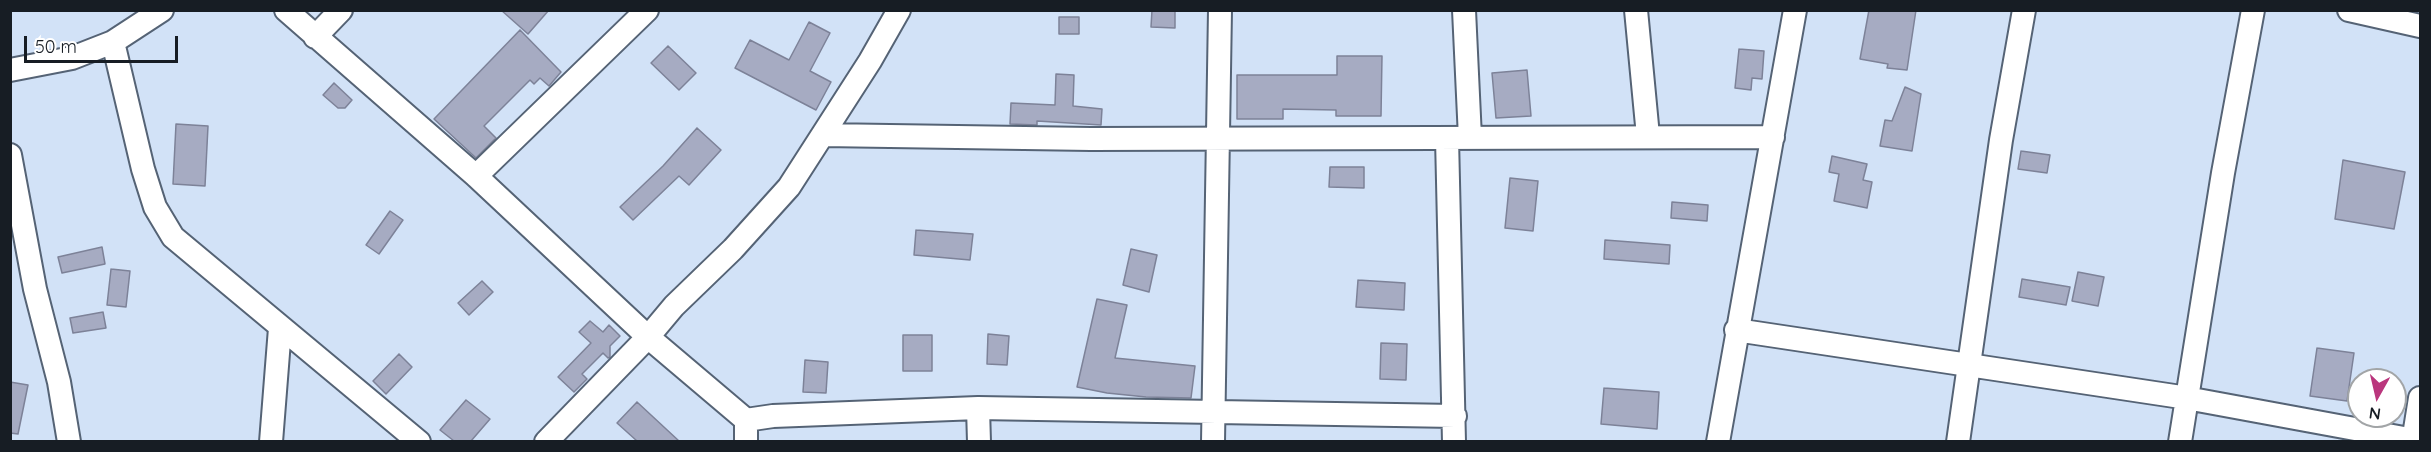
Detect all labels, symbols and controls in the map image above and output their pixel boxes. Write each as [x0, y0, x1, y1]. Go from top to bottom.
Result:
scale bar [27, 24, 182, 62]
text: 50 m [35, 35, 77, 58]
north arrow [2347, 368, 2407, 428]
text: N [2368, 403, 2382, 425]

